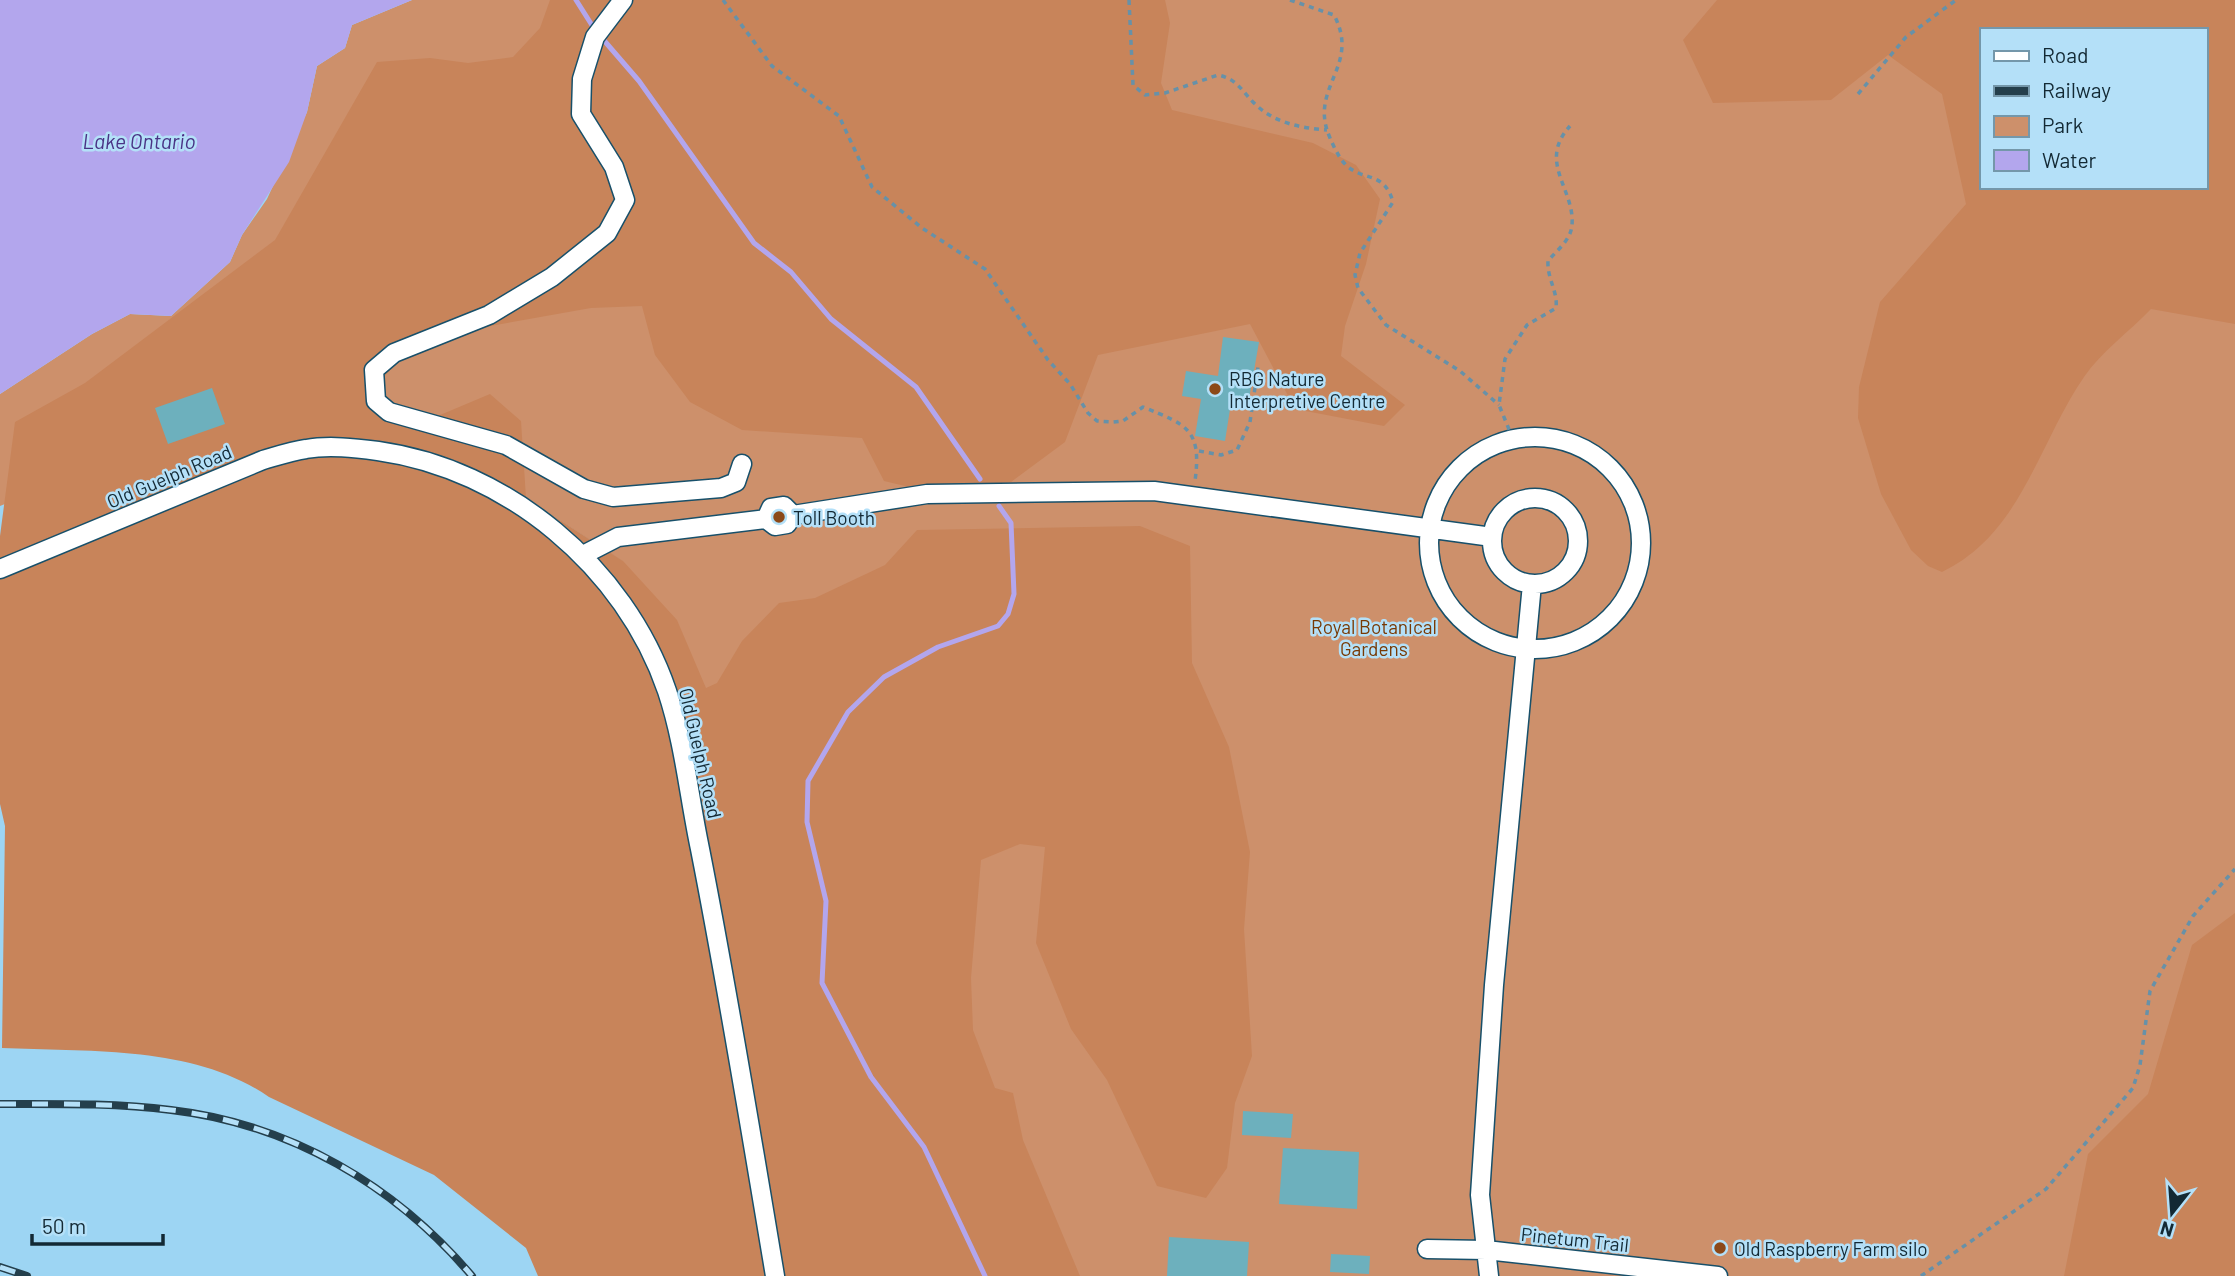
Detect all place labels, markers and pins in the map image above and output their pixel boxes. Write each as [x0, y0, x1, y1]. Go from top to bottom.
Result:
place label: RBG Nature Interpretive Centre [1229, 367, 1385, 412]
marker: RBG Nature Interpretive Centre [1207, 381, 1223, 397]
place label: Toll Booth [793, 506, 875, 529]
marker: Toll Booth [771, 509, 787, 525]
place label: Old Raspberry Farm silo [1734, 1237, 1928, 1260]
marker: Old Raspberry Farm silo [1712, 1240, 1728, 1256]

